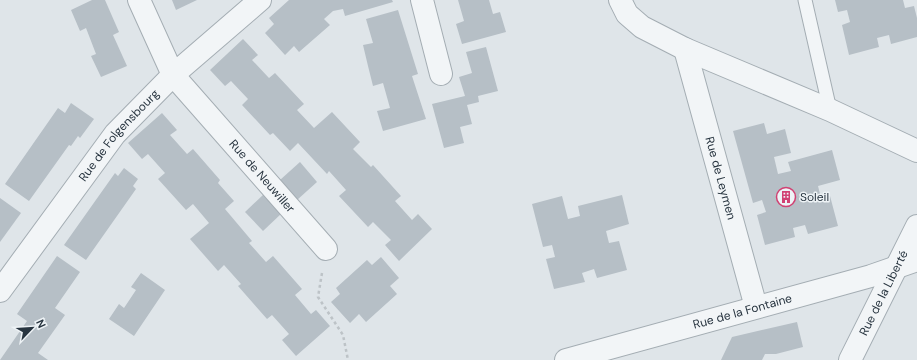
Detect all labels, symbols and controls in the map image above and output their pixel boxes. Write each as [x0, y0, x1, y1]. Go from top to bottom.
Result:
street label: Rue de Folgensbourg [75, 86, 163, 185]
street label: Rue de Leymen [702, 135, 740, 222]
street label: Rue de Neuwiller [225, 136, 299, 216]
building icon: Soleil [775, 186, 797, 208]
place label: Soleil [800, 189, 829, 205]
street label: Rue de la Liberté [855, 247, 912, 338]
street label: Rue de la Fontaine [691, 290, 794, 333]
north arrow [12, 308, 52, 348]
text: N [33, 317, 49, 330]

